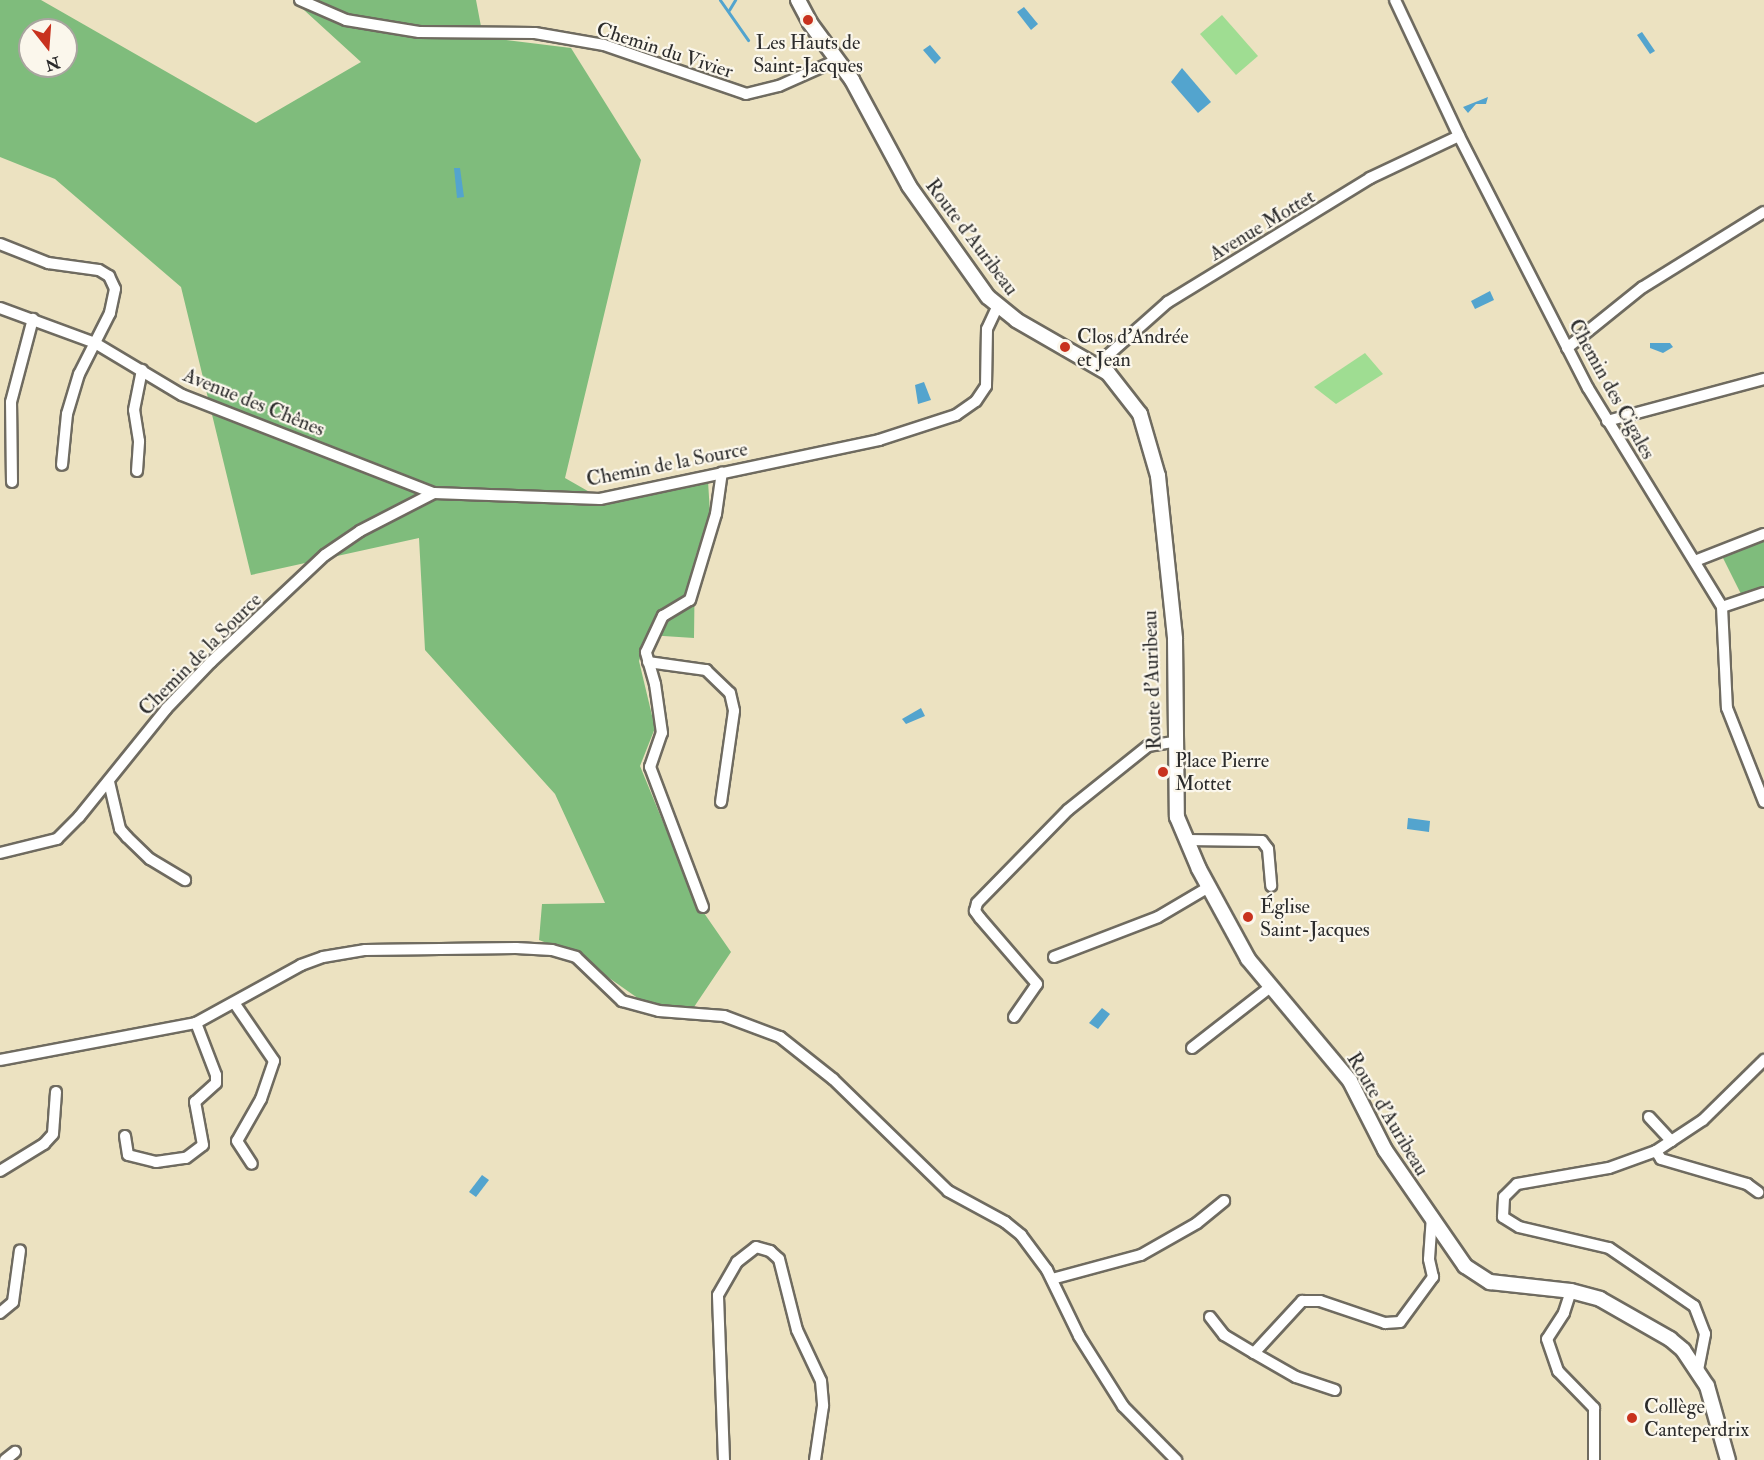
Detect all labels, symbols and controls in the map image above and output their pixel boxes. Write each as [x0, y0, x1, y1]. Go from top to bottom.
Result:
marker: Les Hauts de Saint-Jacques [801, 13, 815, 27]
street label: Chemin du Vivier [594, 17, 736, 83]
north arrow [18, 18, 78, 78]
place label: Les Hauts de Saint-Jacques [753, 30, 863, 77]
text: N [43, 52, 62, 75]
street label: Route d'Auribeau [920, 174, 1024, 300]
street label: Avenue Mottet [1205, 184, 1319, 266]
street label: Chemin des Cigales [1564, 315, 1660, 463]
place label: Clos d'Andrée et Jean [1077, 324, 1188, 371]
marker: Clos d'Andrée et Jean [1058, 340, 1072, 354]
street label: Avenue des Chênes [180, 363, 328, 441]
street label: Chemin de la Source [584, 437, 750, 491]
street label: Chemin de la Source [134, 588, 266, 720]
street label: Route d'Auribeau [1138, 610, 1166, 750]
place label: Place Pierre Mottet [1175, 748, 1269, 795]
marker: Place Pierre Mottet [1156, 765, 1170, 779]
place label: Église Saint-Jacques [1260, 894, 1370, 941]
marker: Église Saint-Jacques [1241, 910, 1255, 924]
street label: Route d'Auribeau [1342, 1048, 1434, 1180]
place label: Collège Canteperdrix [1644, 1394, 1749, 1441]
marker: Collège Canteperdrix [1625, 1411, 1639, 1425]

